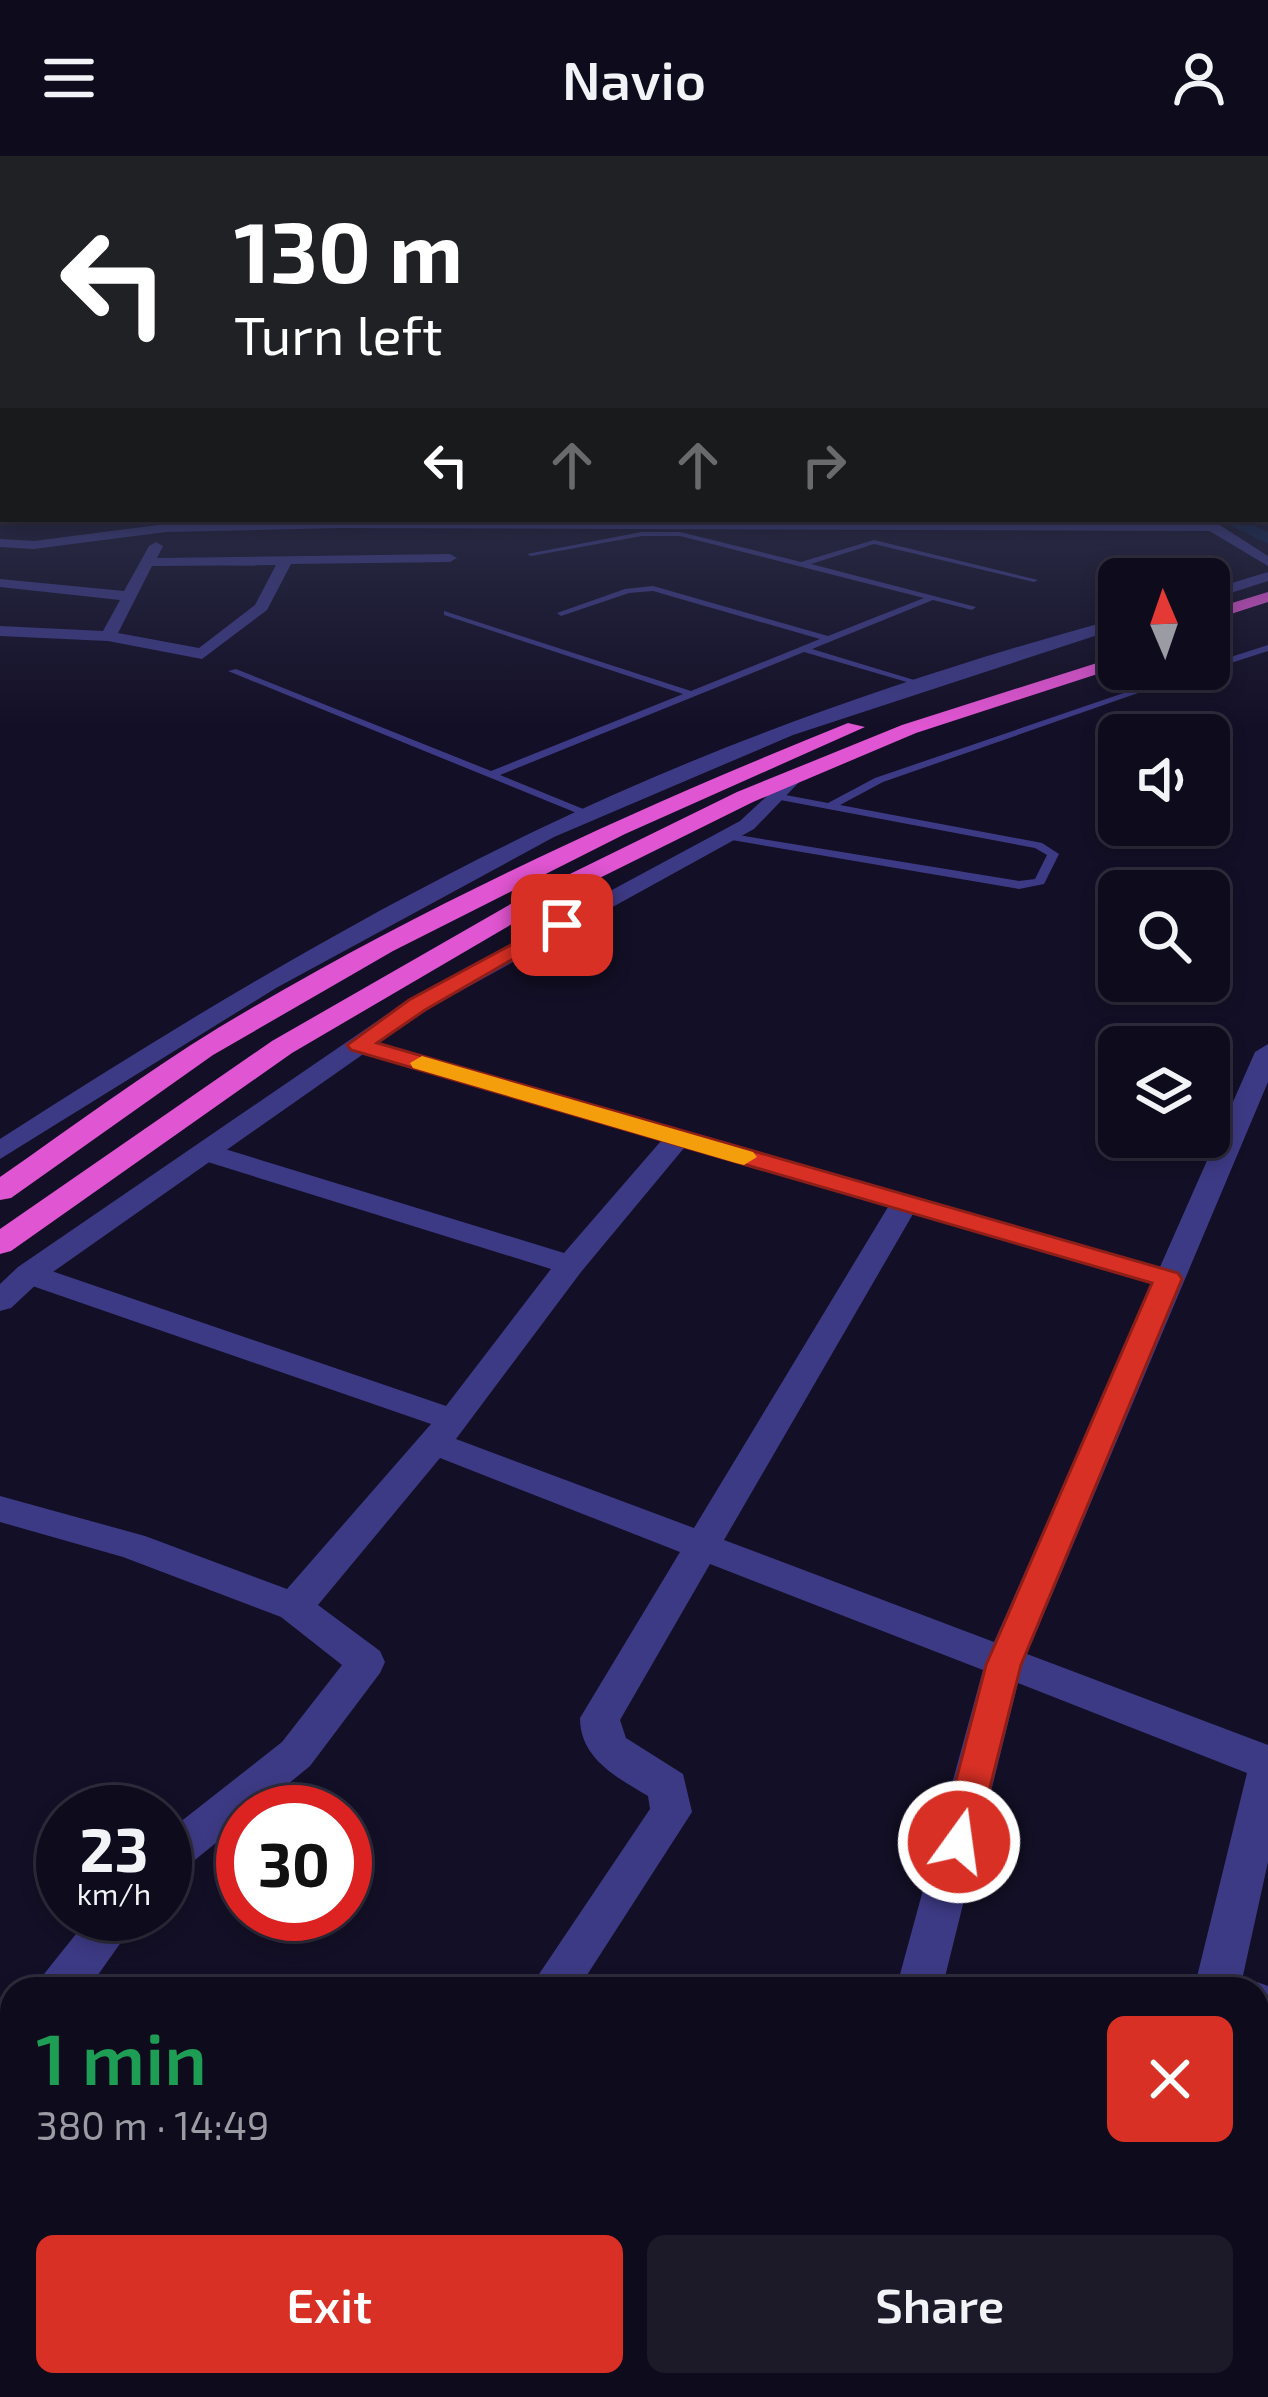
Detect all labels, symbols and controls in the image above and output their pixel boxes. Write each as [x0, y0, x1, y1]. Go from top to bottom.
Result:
icon: menu [36, 45, 102, 111]
icon: person [1166, 45, 1232, 111]
text: Navio [562, 46, 706, 111]
text: 130 m [234, 199, 463, 300]
icon: left [36, 204, 192, 360]
text: Turn left [234, 301, 443, 366]
icon: left [413, 432, 479, 498]
icon: ahead [539, 432, 605, 498]
icon: ahead [665, 432, 731, 498]
icon: right [791, 432, 857, 498]
north arrow [1098, 558, 1230, 690]
map controls [1098, 558, 1230, 1158]
button: sound [1098, 714, 1230, 846]
button: search [1098, 870, 1230, 1002]
pin [511, 874, 613, 976]
icon: arrive [529, 892, 595, 958]
button: layers [1098, 1026, 1230, 1158]
position arrow [896, 1779, 1022, 1905]
speed limit sign: 30 [216, 1785, 372, 1941]
text: 23 [80, 1812, 148, 1884]
text: km/h [77, 1875, 151, 1911]
text: 1 min [36, 2013, 207, 2099]
button: close [1107, 2016, 1233, 2142]
text: 380 m · 14:49 [36, 2101, 269, 2148]
button: Exit [36, 2235, 623, 2373]
button: Share [647, 2235, 1233, 2373]

